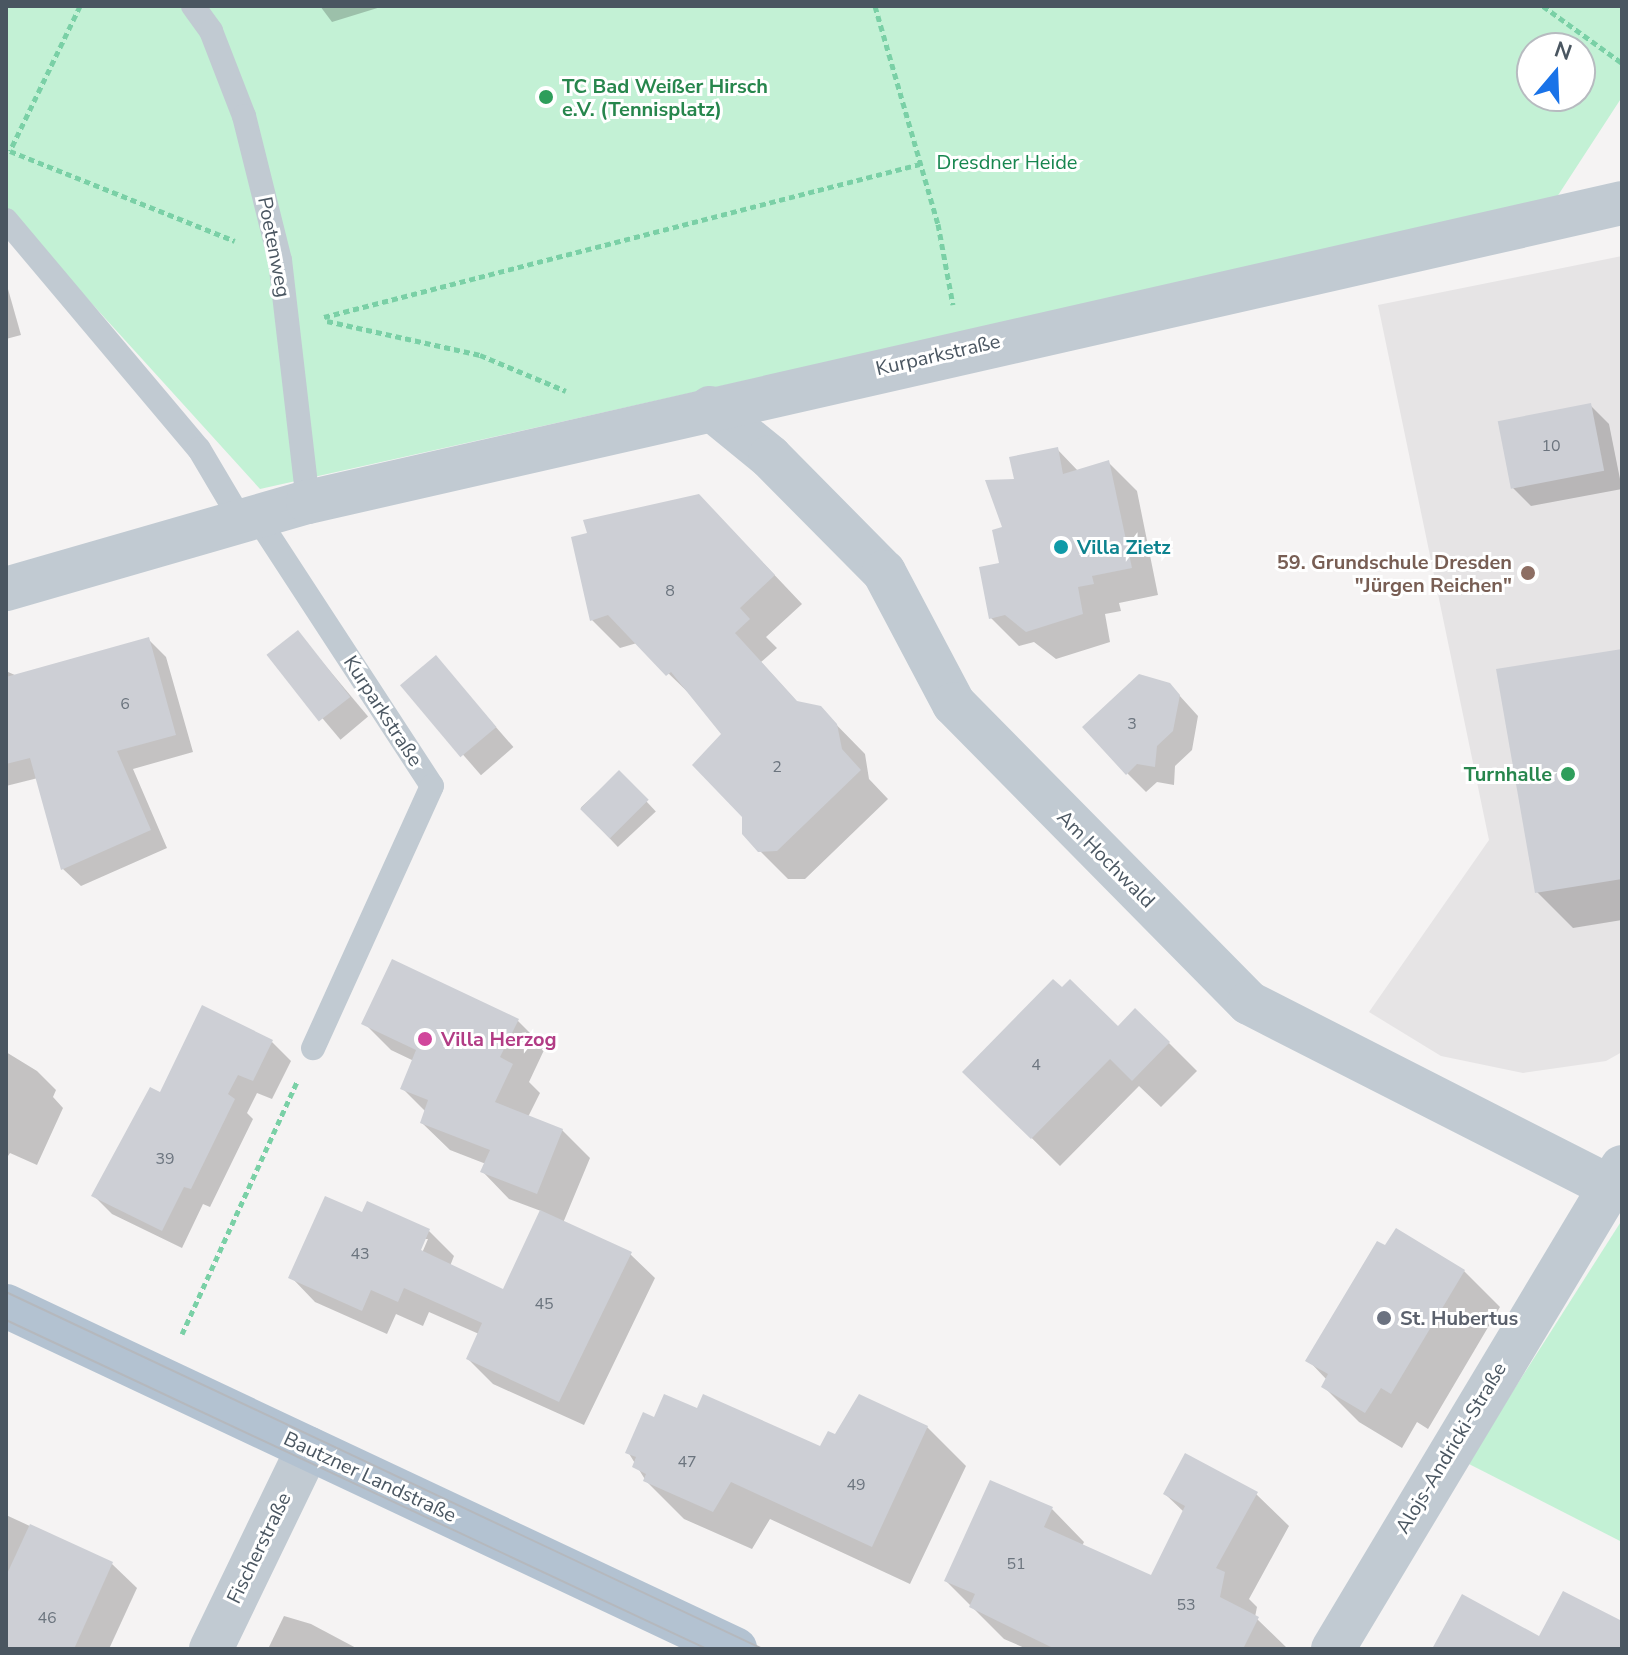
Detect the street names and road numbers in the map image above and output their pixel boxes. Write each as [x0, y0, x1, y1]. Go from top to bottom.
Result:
street label: Poetenweg [253, 195, 295, 299]
street label: Kurparkstraße [873, 329, 1003, 381]
street label: Kurparkstraße [338, 651, 428, 771]
street label: Am Hochwald [1052, 805, 1160, 913]
street label: Alojs-Andricki-Straße [1390, 1358, 1512, 1538]
street label: Bautzner Landstraße [280, 1427, 460, 1527]
street label: Fischerstraße [222, 1489, 296, 1607]

